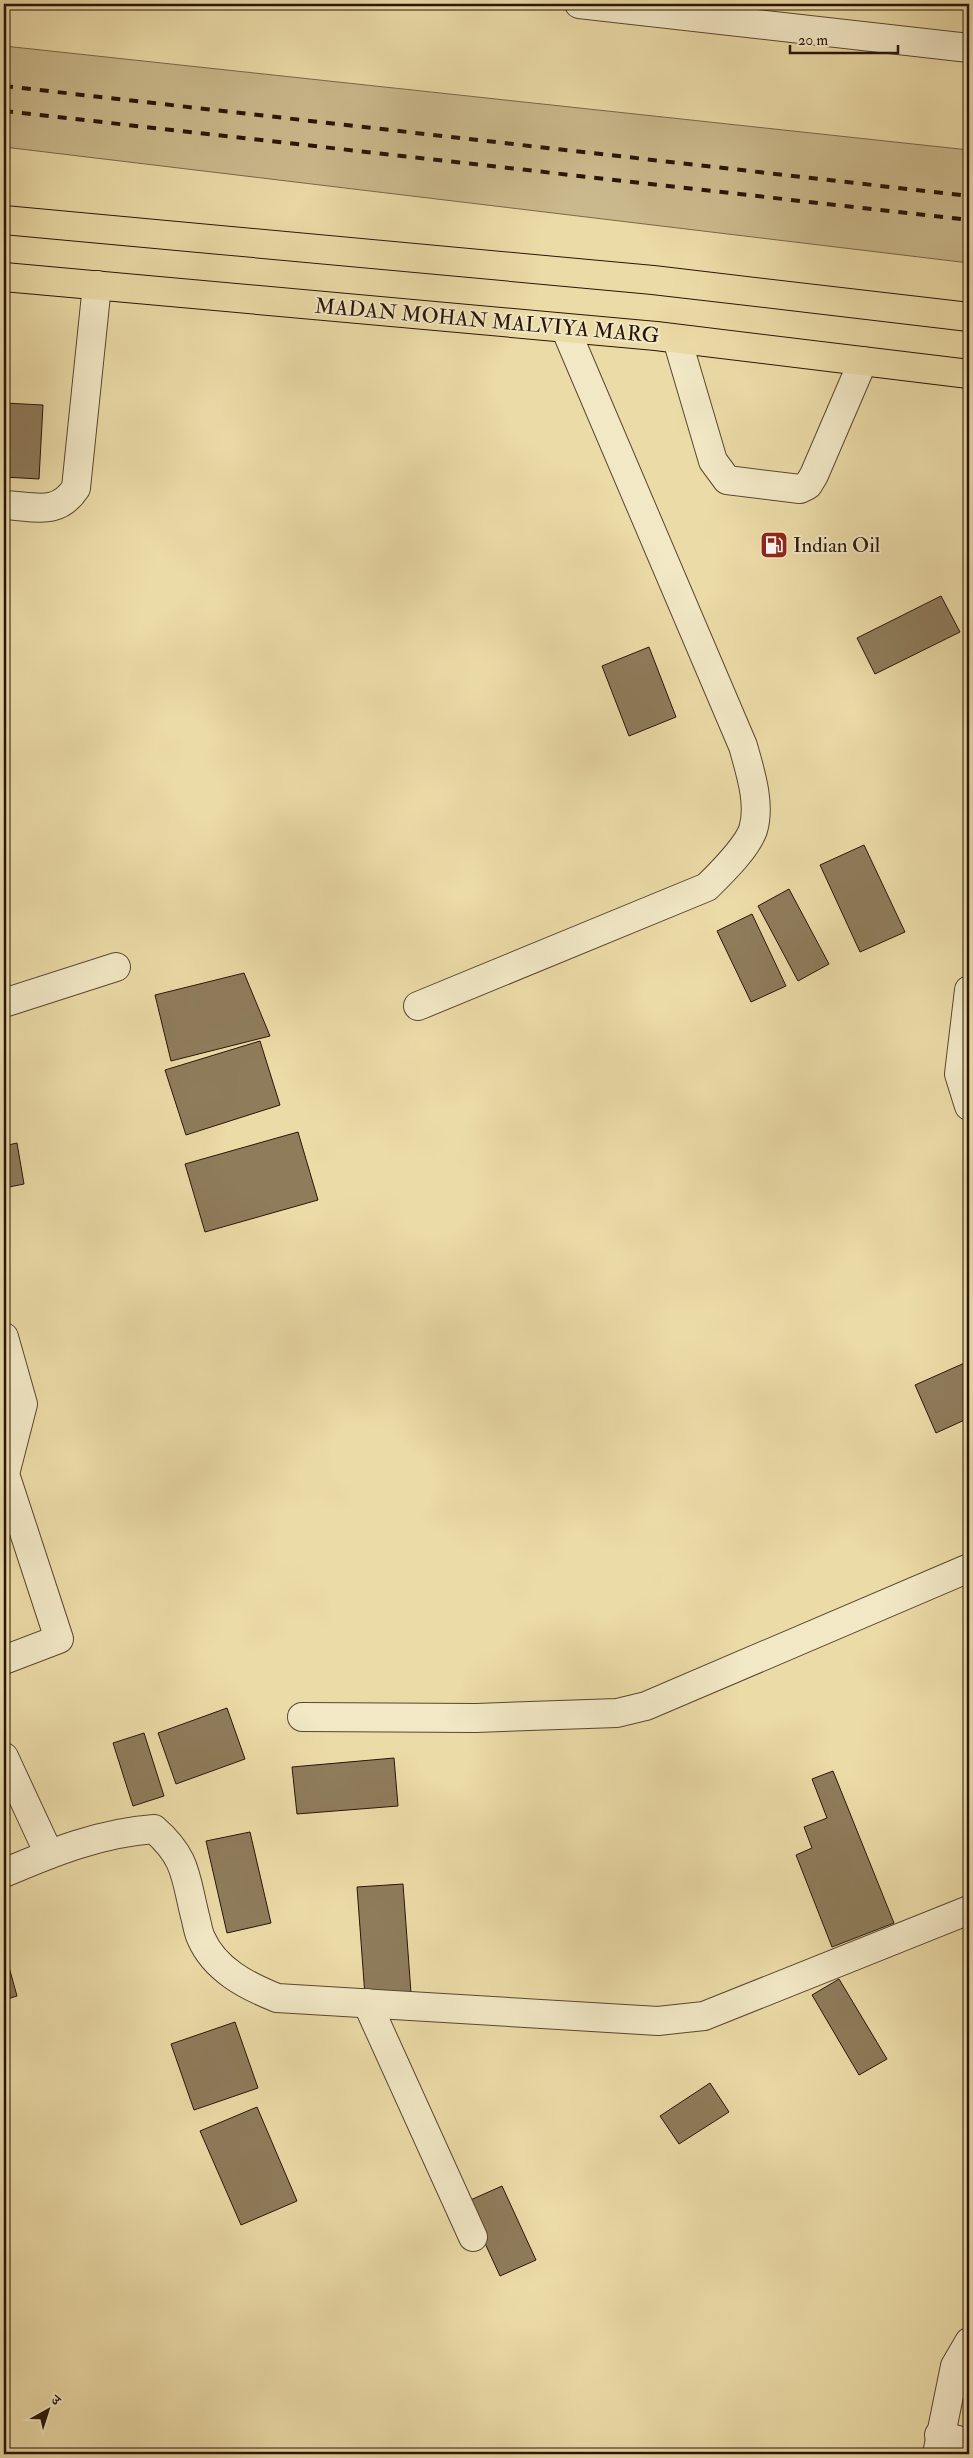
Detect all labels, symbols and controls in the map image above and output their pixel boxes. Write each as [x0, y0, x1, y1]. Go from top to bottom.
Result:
scale bar [790, 22, 898, 54]
text: 20 m [798, 31, 828, 50]
street label: MADAN MOHAN MALVIYA MARG [314, 292, 660, 350]
fuel station icon: Indian Oil [759, 530, 789, 560]
place label: Indian Oil [793, 532, 881, 559]
north arrow [22, 2386, 72, 2436]
text: उ [47, 2391, 65, 2410]

